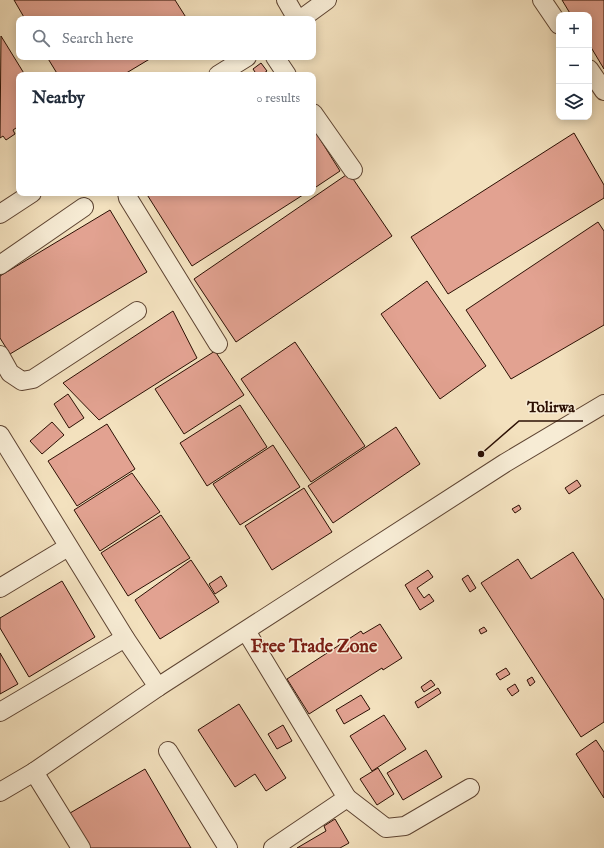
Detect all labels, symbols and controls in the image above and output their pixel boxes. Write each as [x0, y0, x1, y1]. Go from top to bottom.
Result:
map controls [556, 12, 592, 120]
button: + [556, 12, 592, 48]
search box [16, 16, 316, 60]
icon: search [30, 27, 52, 49]
text: Search here [62, 29, 133, 48]
button: − [556, 48, 592, 84]
button: layers [556, 84, 592, 120]
text: Nearby [32, 88, 85, 109]
text: 0 results [256, 90, 300, 107]
callout: Tolirwa [519, 394, 583, 421]
text: Tolirwa [526, 398, 575, 417]
district label: Free Trade Zone [251, 636, 378, 659]

